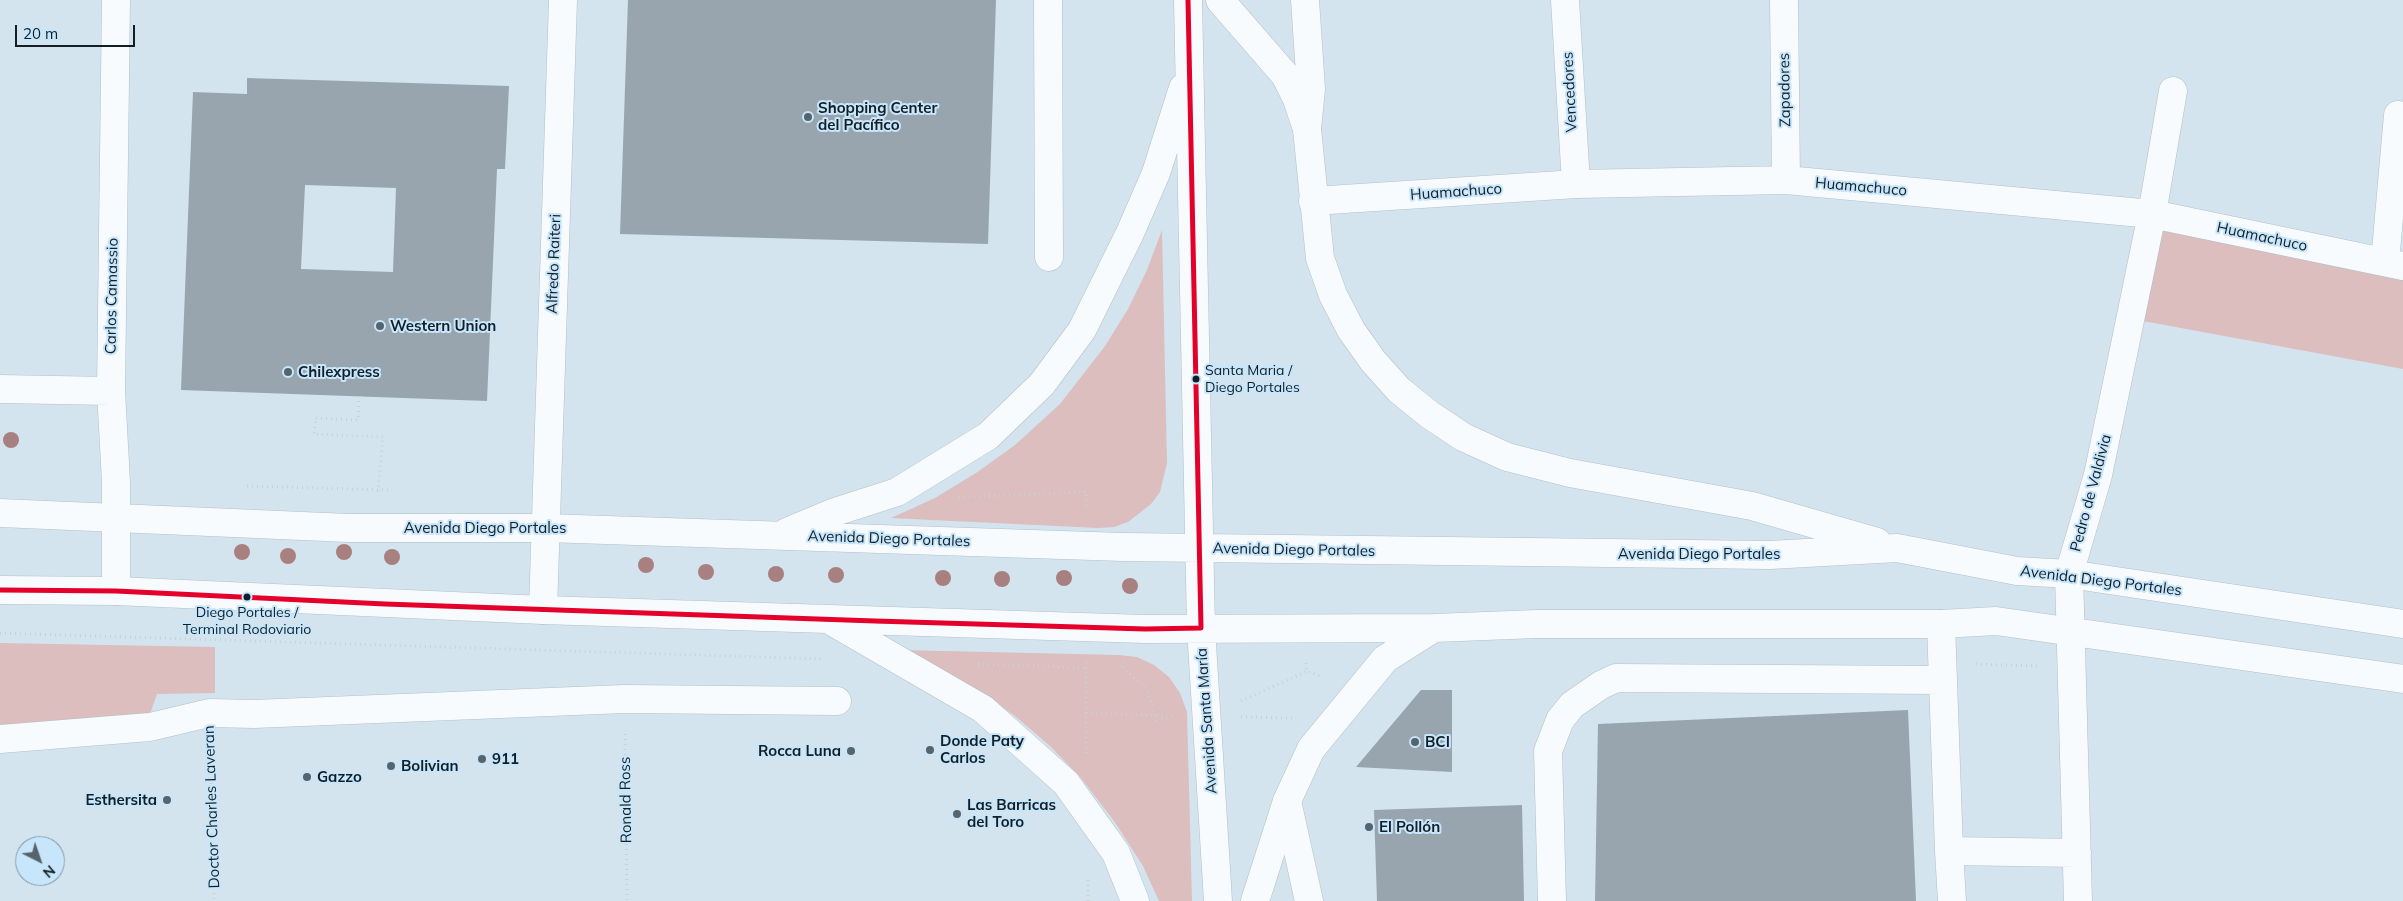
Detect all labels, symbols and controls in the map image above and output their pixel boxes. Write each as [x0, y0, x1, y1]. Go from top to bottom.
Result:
scale bar [18, 15, 138, 47]
text: 20 m [23, 24, 58, 43]
street label: Vencedores [1559, 51, 1581, 133]
street label: Zapadores [1775, 53, 1795, 127]
place label: Shopping Center del Pacífico [818, 99, 937, 134]
marker: Shopping Center del Pacífico [802, 111, 814, 123]
street label: Huamachuco [1814, 174, 1908, 200]
street label: Huamachuco [1409, 180, 1503, 204]
street label: Alfredo Raiteri [543, 214, 565, 314]
street label: Huamachuco [2215, 219, 2309, 255]
street label: Carlos Camassio [102, 238, 122, 354]
place label: Western Union [390, 317, 496, 335]
marker: Western Union [374, 320, 386, 332]
place label: Chilexpress [298, 363, 380, 381]
place label: Santa Maria / Diego Portales [1205, 363, 1300, 396]
marker: Chilexpress [282, 366, 294, 378]
marker: Santa Maria / Diego Portales [1191, 374, 1201, 384]
street label: Pedro de Valdivia [2067, 432, 2115, 554]
street label: Avenida Diego Portales [404, 519, 566, 537]
street label: Avenida Diego Portales [807, 527, 971, 551]
street label: Avenida Diego Portales [1213, 540, 1375, 560]
street label: Avenida Diego Portales [1618, 545, 1780, 563]
street label: Avenida Diego Portales [2019, 562, 2183, 600]
marker: Diego Portales / Terminal Rodoviario [242, 592, 252, 602]
place label: Diego Portales / Terminal Rodoviario [183, 605, 311, 638]
street label: Avenida Santa María [1193, 647, 1221, 795]
street label: Doctor Charles Laveran [200, 725, 224, 889]
place label: Donde Paty Carlos [940, 732, 1024, 767]
place label: BCI [1425, 733, 1450, 751]
marker: BCI [1409, 736, 1421, 748]
place label: Rocca Luna [758, 742, 841, 760]
marker: Donde Paty Carlos [924, 744, 936, 756]
marker: Rocca Luna [845, 745, 857, 757]
place label: 911 [492, 750, 519, 768]
marker: 911 [476, 753, 488, 765]
street label: Ronald Ross [616, 756, 636, 844]
place label: Bolivian [401, 757, 458, 775]
marker: Bolivian [385, 760, 397, 772]
place label: Gazzo [317, 768, 362, 786]
marker: Gazzo [301, 771, 313, 783]
place label: Esthersita [86, 791, 157, 809]
marker: Esthersita [161, 794, 173, 806]
place label: Las Barricas del Toro [967, 796, 1056, 831]
marker: Las Barricas del Toro [951, 808, 963, 820]
place label: El Pollón [1379, 818, 1440, 836]
marker: El Pollón [1363, 821, 1375, 833]
north arrow [15, 836, 65, 886]
text: N [39, 861, 59, 882]

